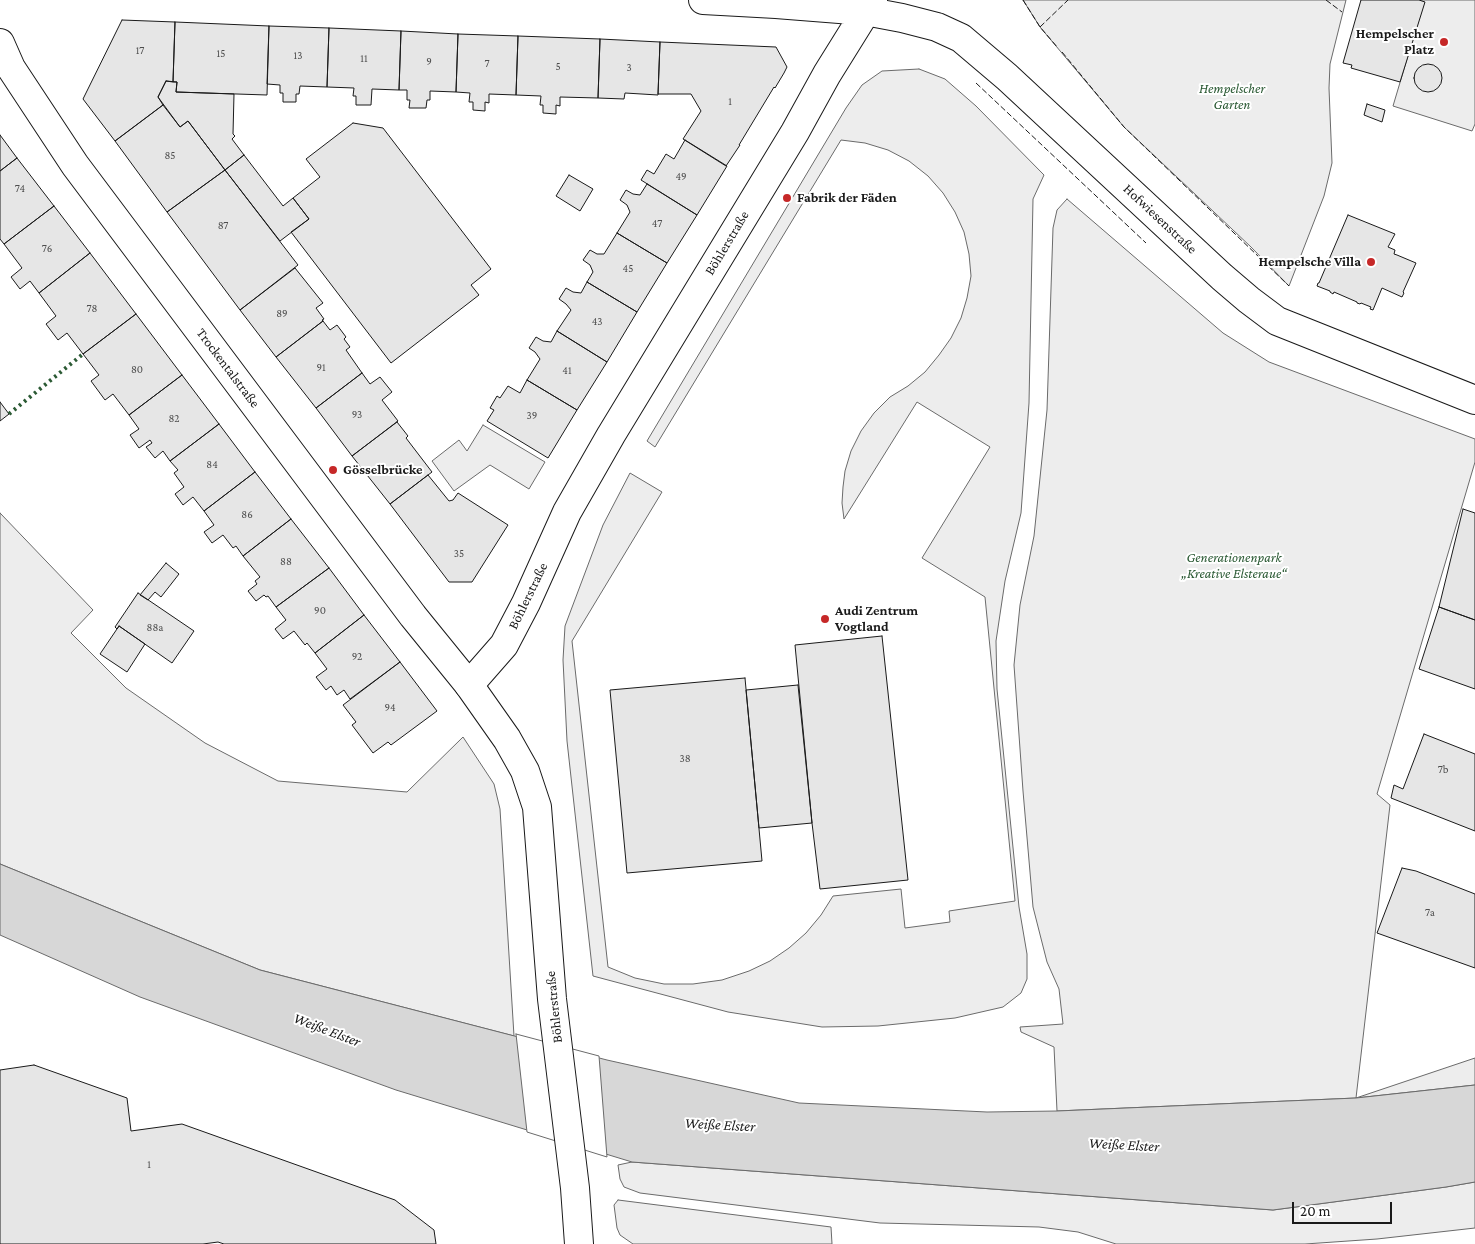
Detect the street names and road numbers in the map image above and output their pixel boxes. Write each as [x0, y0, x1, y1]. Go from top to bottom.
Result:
street label: Hofwiesenstraße [1120, 181, 1200, 257]
street label: Böhlerstraße [701, 208, 753, 278]
street label: Trockentalstraße [193, 325, 263, 411]
street label: Böhlerstraße [505, 560, 551, 632]
street label: Böhlerstraße [542, 970, 566, 1044]

